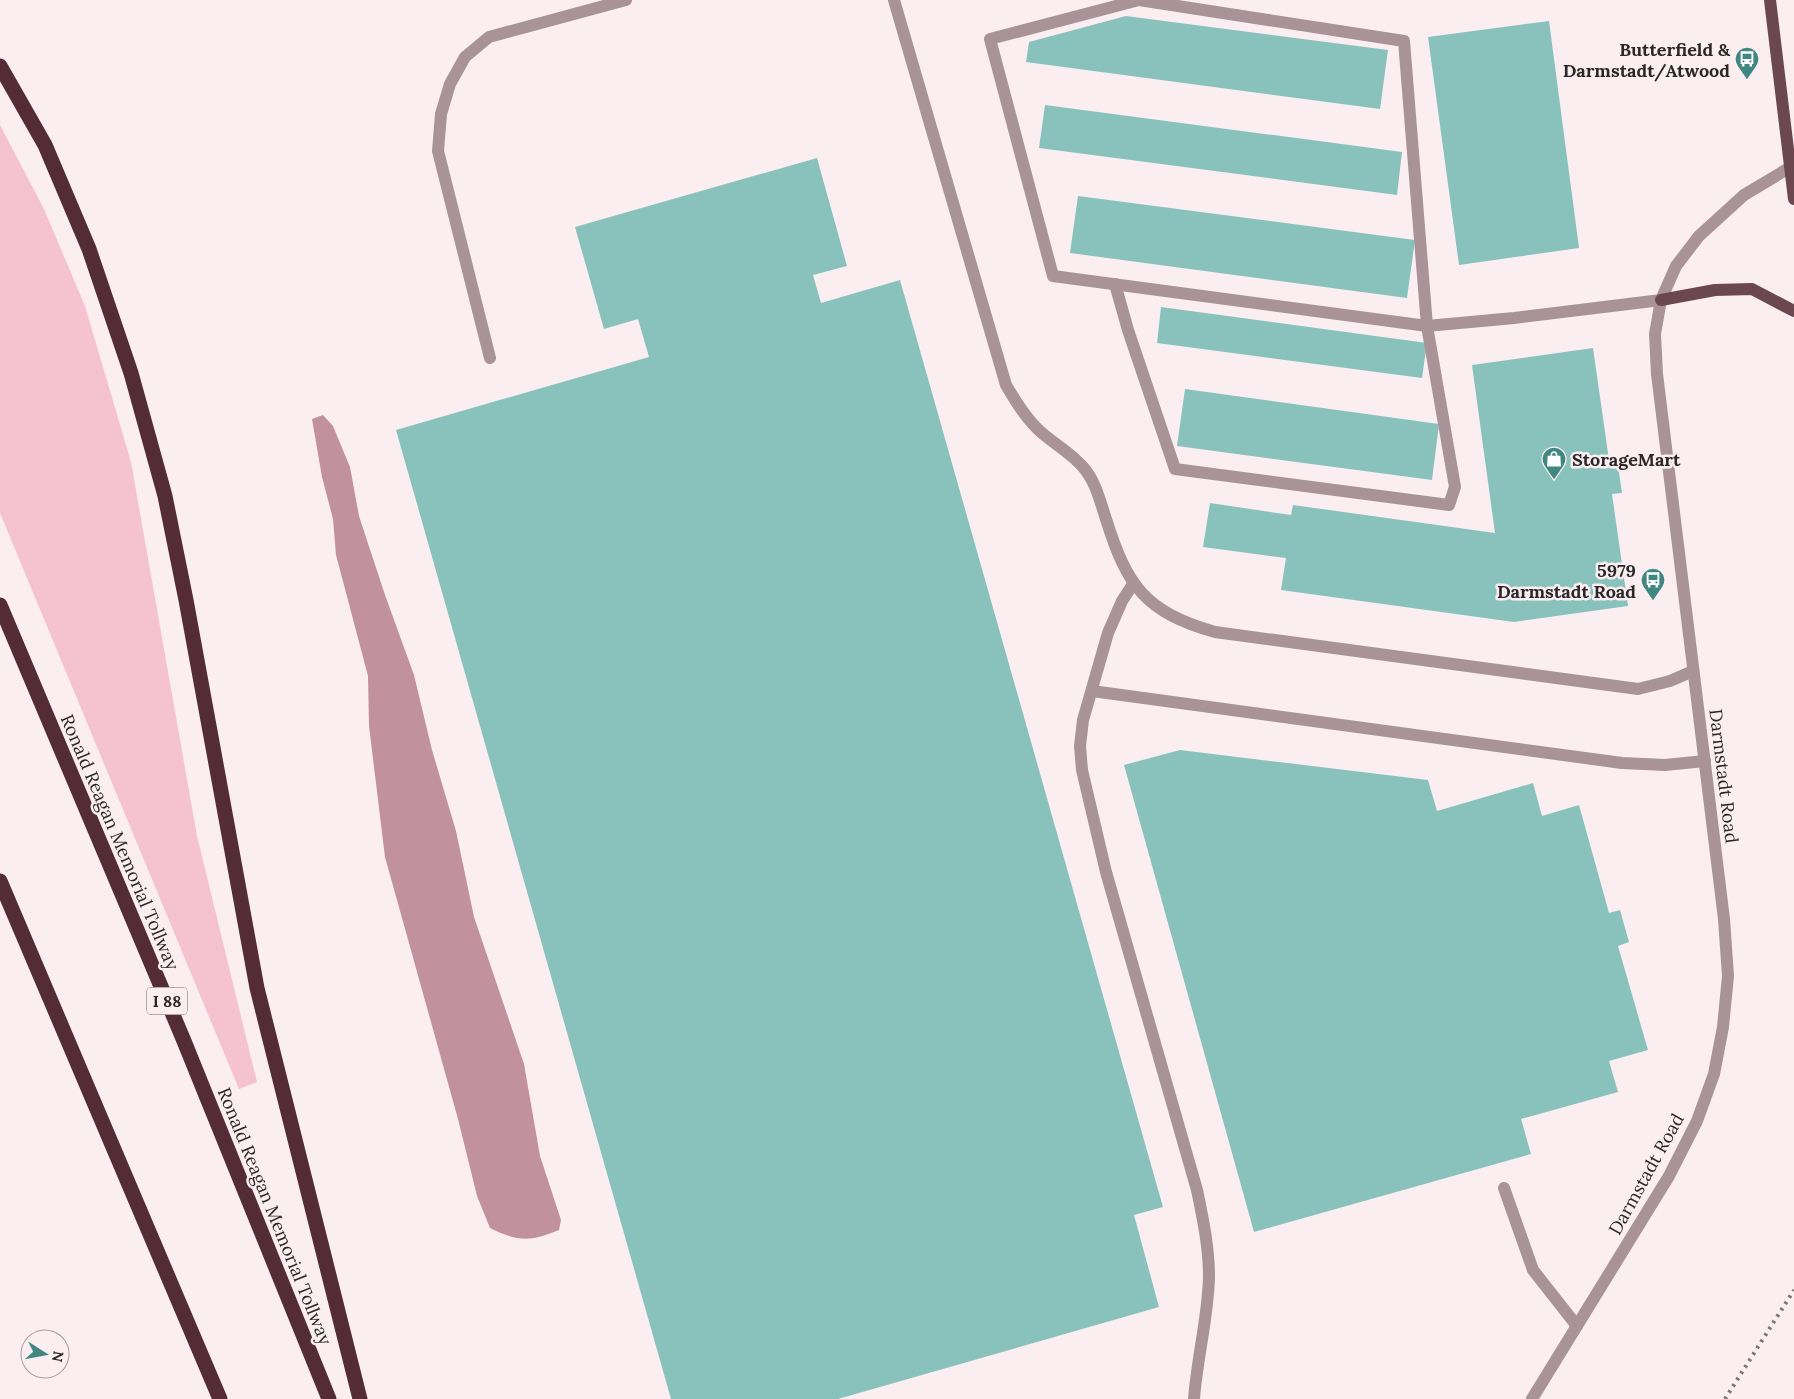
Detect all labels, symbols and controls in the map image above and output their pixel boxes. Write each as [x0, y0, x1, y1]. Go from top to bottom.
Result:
place label: Butterfield & Darmstadt/Atwood [1563, 38, 1731, 82]
bus stop icon: Butterfield & Darmstadt/Atwood [1734, 46, 1760, 80]
shop icon: StorageMart [1541, 446, 1567, 480]
place label: StorageMart [1572, 448, 1681, 471]
place label: 5979 Darmstadt Road [1497, 559, 1636, 603]
bus stop icon: 5979 Darmstadt Road [1640, 567, 1666, 601]
street label: Darmstadt Road [1704, 707, 1744, 845]
street label: Ronald Reagan Memorial Tollway [56, 711, 185, 974]
road number: I 88 [147, 988, 187, 1014]
street label: Ronald Reagan Memorial Tollway [213, 1084, 337, 1349]
street label: Darmstadt Road [1603, 1109, 1689, 1239]
north arrow [20, 1329, 70, 1379]
text: N [48, 1349, 68, 1364]

